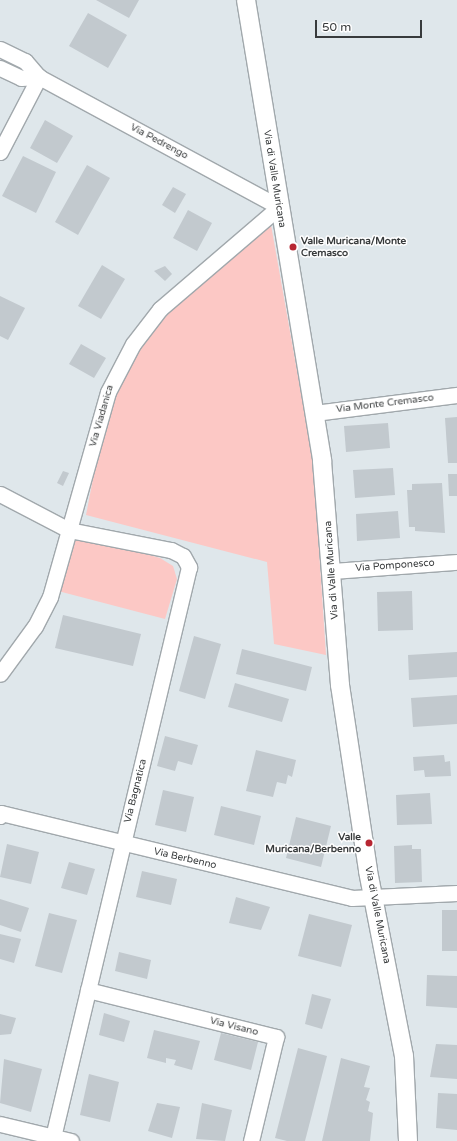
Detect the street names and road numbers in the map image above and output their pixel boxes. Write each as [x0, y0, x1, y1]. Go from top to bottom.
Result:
street label: Via Pedrengo [128, 122, 190, 162]
street label: Via di Valle Muricana [260, 129, 288, 229]
street label: Via Viadanica [87, 384, 117, 448]
street label: Via Monte Cremasco [335, 392, 435, 416]
street label: Via di Valle Muricana [323, 520, 341, 620]
street label: Via Pomponesco [355, 557, 435, 575]
street label: Via Bagnatica [122, 758, 150, 824]
street label: Via Berbenno [152, 846, 218, 872]
street label: Via di Valle Muricana [362, 865, 392, 965]
street label: Via Visano [209, 1015, 259, 1039]

